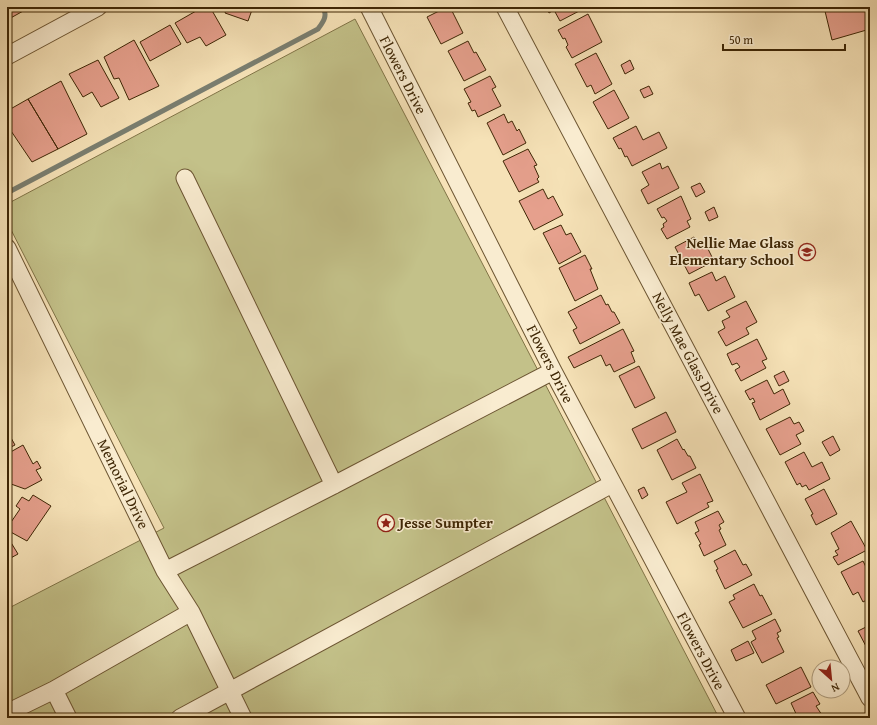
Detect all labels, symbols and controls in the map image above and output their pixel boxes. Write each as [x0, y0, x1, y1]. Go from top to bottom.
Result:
scale bar [723, 26, 845, 52]
text: 50 m [729, 31, 753, 48]
street label: Flowers Drive [375, 32, 432, 118]
place label: Nellie Mae Glass Elementary School [670, 232, 794, 270]
school or university icon: Nellie Mae Glass Elementary School [797, 242, 817, 262]
street label: Nelly Mae Glass Drive [648, 288, 729, 417]
street label: Flowers Drive [522, 321, 579, 407]
street label: Memorial Drive [93, 435, 154, 532]
place label: Jesse Sumpter [396, 512, 493, 533]
place icon: Jesse Sumpter [376, 513, 396, 533]
street label: Flowers Drive [672, 608, 731, 693]
north arrow [811, 659, 851, 699]
text: N [828, 679, 842, 697]

